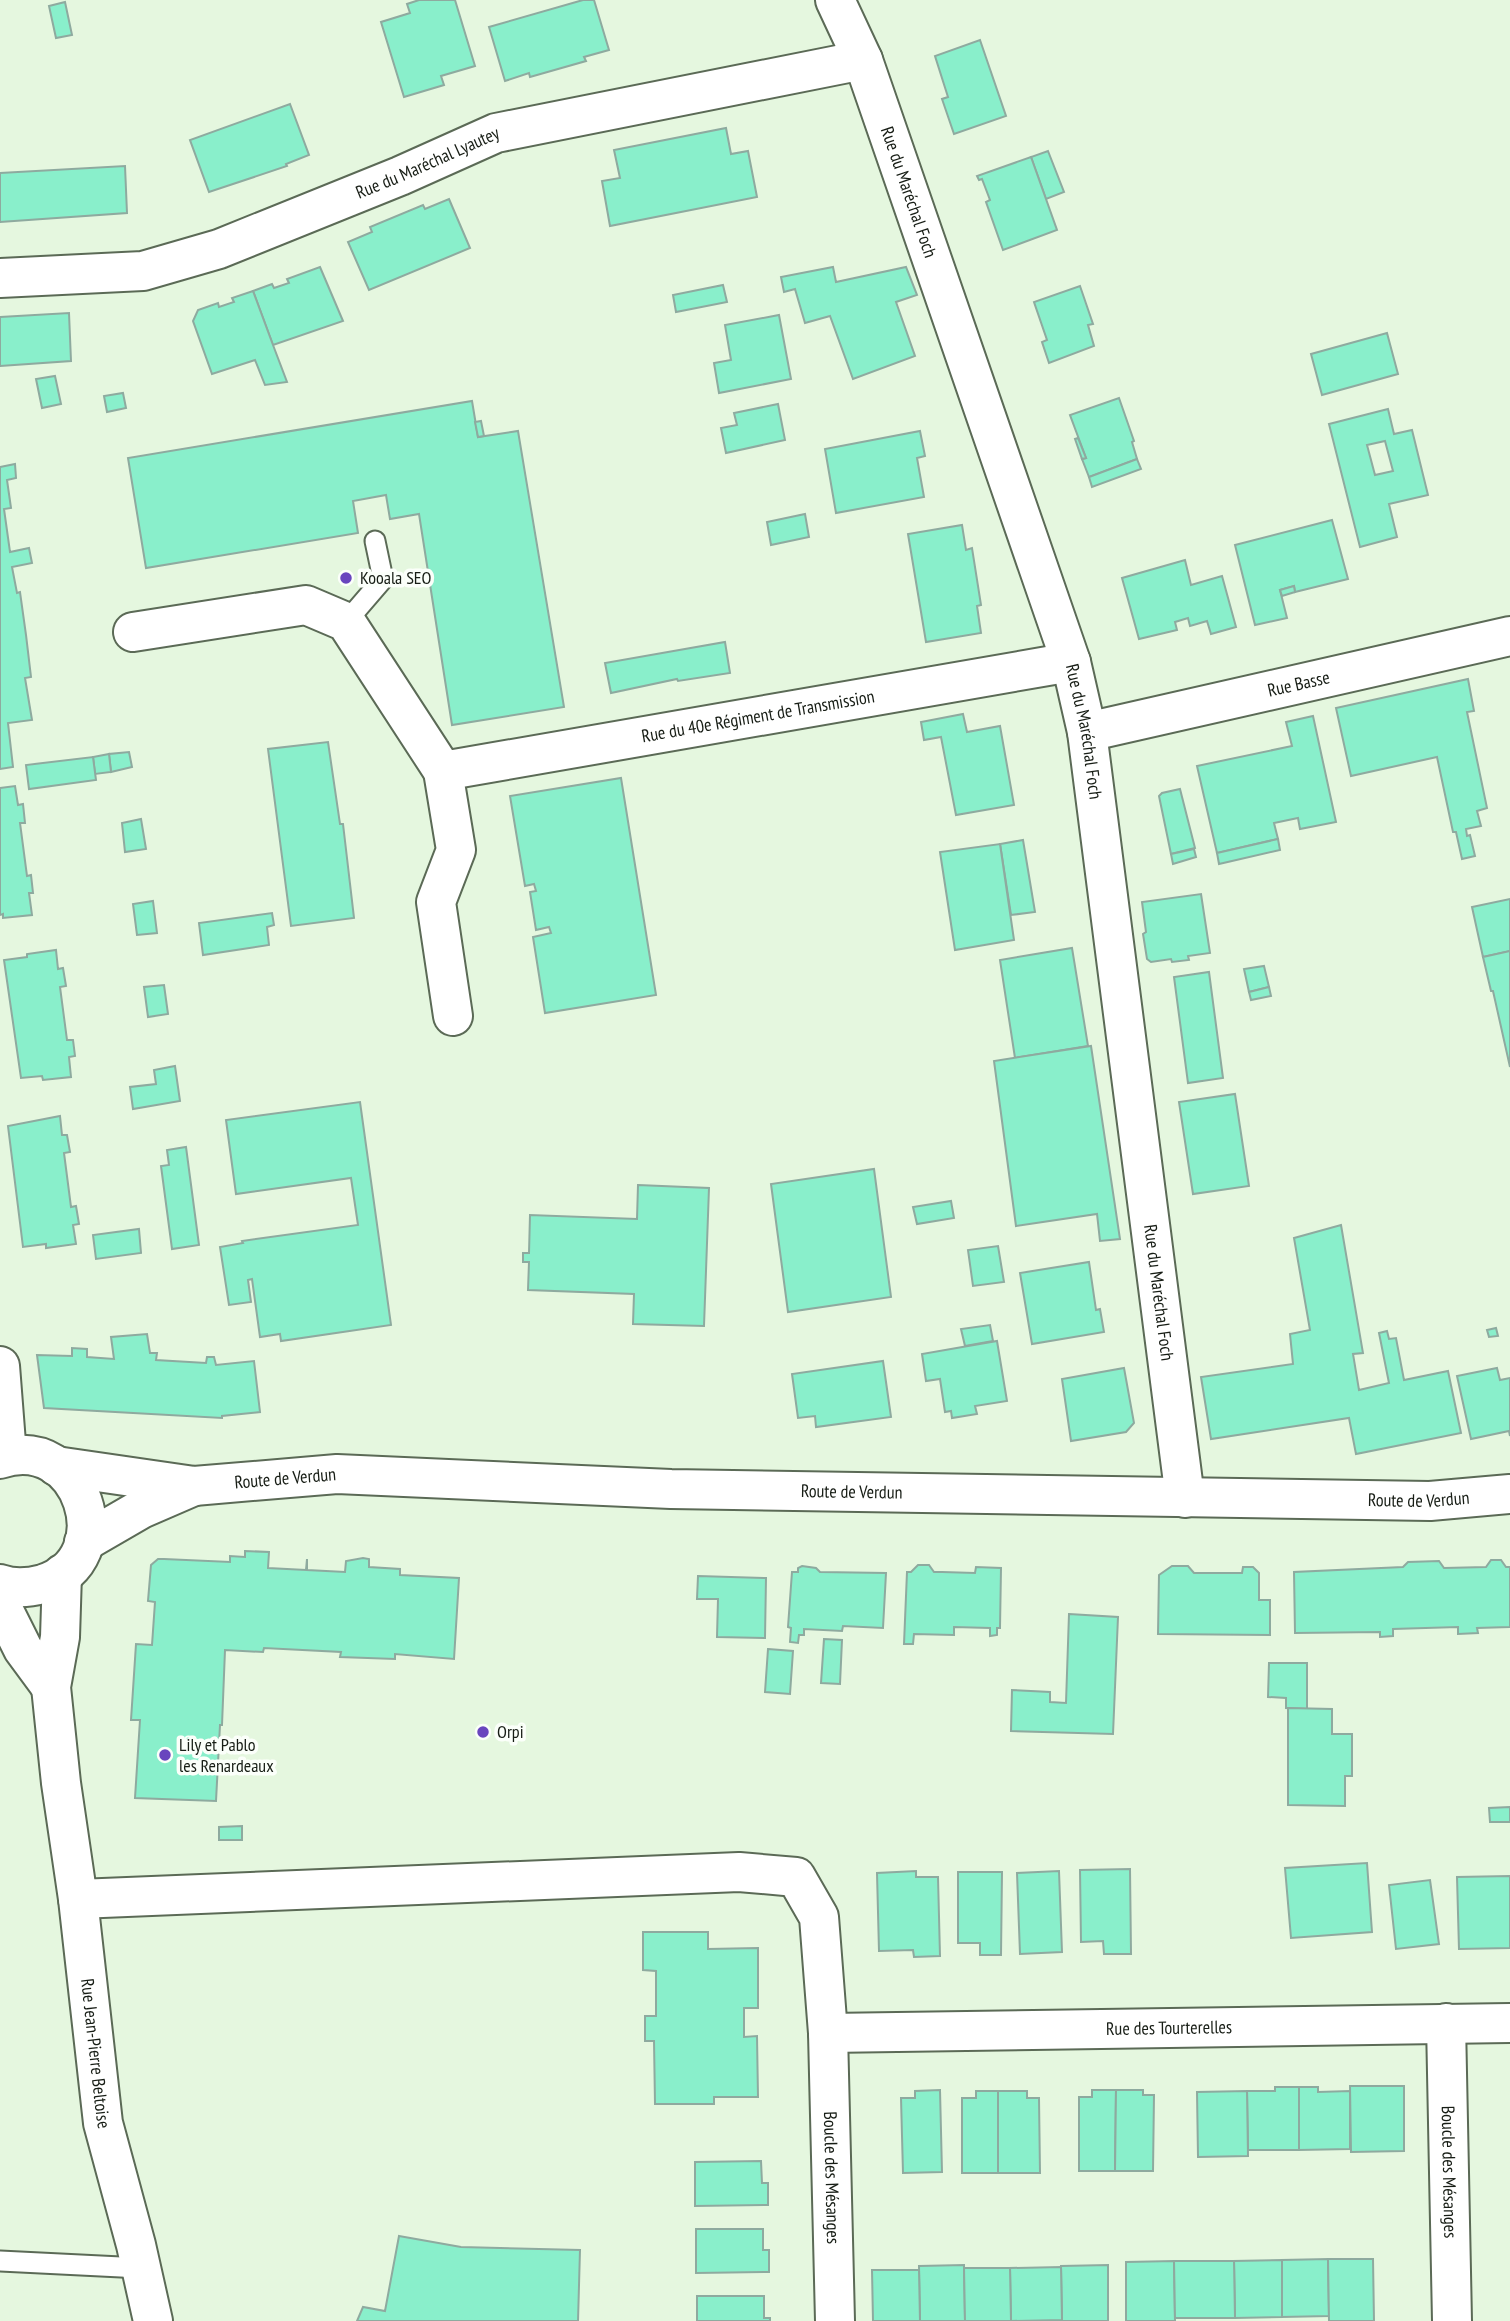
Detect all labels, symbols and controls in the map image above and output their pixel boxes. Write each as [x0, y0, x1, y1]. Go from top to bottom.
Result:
street label: Rue du Maréchal Lyautey [352, 121, 503, 204]
street label: Rue du Maréchal Foch [876, 123, 942, 261]
place label: Kooala SEO [360, 566, 432, 589]
marker: Kooala SEO [338, 570, 354, 586]
street label: Rue du Maréchal Foch [1061, 662, 1107, 801]
street label: Rue Basse [1265, 665, 1332, 702]
street label: Rue du 40e Régiment de Transmission [640, 684, 876, 747]
street label: Rue du Maréchal Foch [1139, 1223, 1179, 1362]
street label: Route de Verdun [234, 1462, 337, 1494]
street label: Route de Verdun [801, 1479, 903, 1504]
street label: Route de Verdun [1368, 1486, 1470, 1512]
place label: Orpi [497, 1720, 524, 1743]
marker: Orpi [475, 1724, 491, 1740]
place label: Lily et Pablo les Renardeaux [179, 1733, 274, 1777]
marker: Lily et Pablo les Renardeaux [157, 1747, 173, 1763]
street label: Rue Jean-Pierre Beltoise [76, 1977, 116, 2131]
street label: Rue des Tourterelles [1106, 2015, 1232, 2040]
street label: Boucle des Mésanges [1437, 2105, 1462, 2238]
street label: Boucle des Mésanges [819, 2111, 845, 2244]

